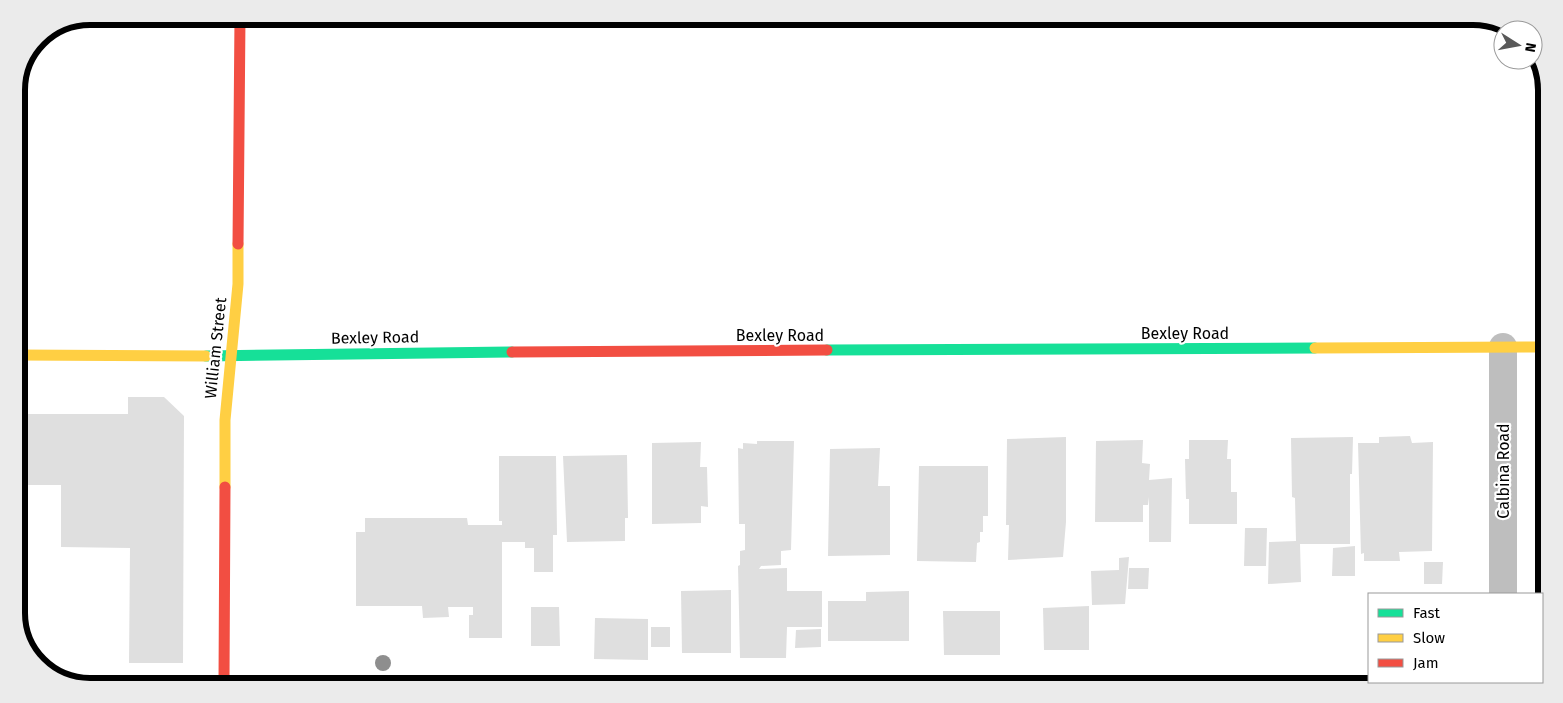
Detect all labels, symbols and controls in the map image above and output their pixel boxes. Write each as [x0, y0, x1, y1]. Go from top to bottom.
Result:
north arrow [1493, 20, 1543, 70]
text: N [1521, 41, 1540, 54]
street label: William Street [201, 296, 230, 400]
street label: Bexley Road [1141, 324, 1229, 343]
street label: Bexley Road [736, 326, 824, 345]
street label: Bexley Road [331, 327, 419, 348]
street label: Calbina Road [1494, 423, 1513, 519]
legend [1368, 593, 1543, 683]
text: Fast [1413, 604, 1440, 622]
text: Slow [1413, 629, 1445, 647]
text: Jam [1413, 654, 1439, 672]

